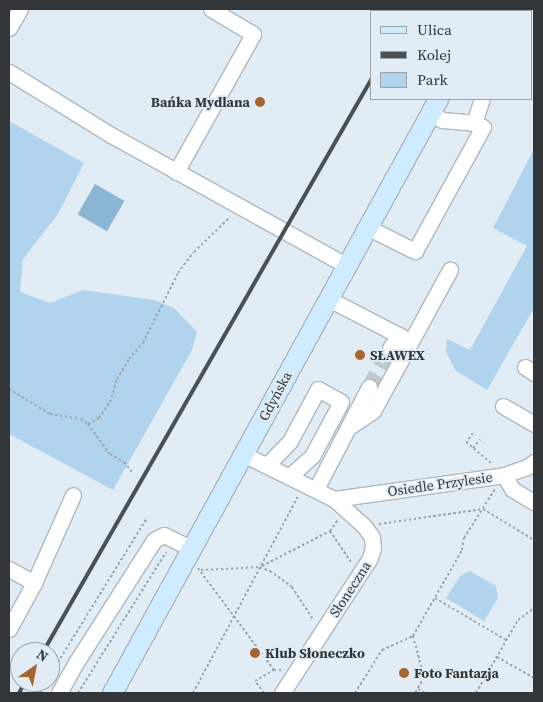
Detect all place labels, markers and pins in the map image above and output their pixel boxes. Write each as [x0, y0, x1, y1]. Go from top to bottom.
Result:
place label: Bańka Mydlana [151, 94, 250, 110]
marker: Bańka Mydlana [254, 96, 266, 108]
place label: SŁAWEX [370, 347, 425, 363]
marker: SŁAWEX [354, 349, 366, 361]
place label: Klub Słoneczko [265, 645, 365, 661]
marker: Klub Słoneczko [249, 647, 261, 659]
place label: Foto Fantazja [414, 665, 499, 681]
marker: Foto Fantazja [398, 667, 410, 679]

